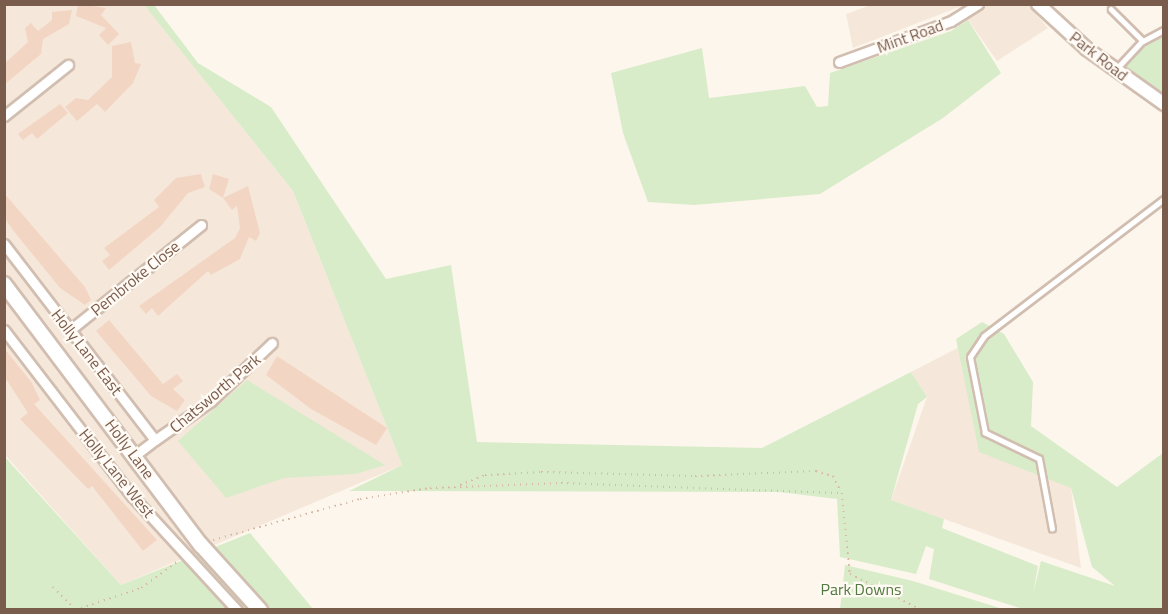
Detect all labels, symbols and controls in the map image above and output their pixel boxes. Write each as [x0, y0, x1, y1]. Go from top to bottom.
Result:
street label: Mint Road [874, 15, 946, 57]
street label: Park Road [1066, 27, 1132, 85]
street label: Pembroke Close [87, 236, 183, 320]
street label: Holly Lane East [48, 305, 126, 399]
street label: Chatsworth Park [166, 349, 264, 437]
street label: Holly Lane [101, 415, 159, 483]
street label: Holly Lane West [75, 425, 159, 521]
park label: Park Downs [820, 579, 902, 599]

